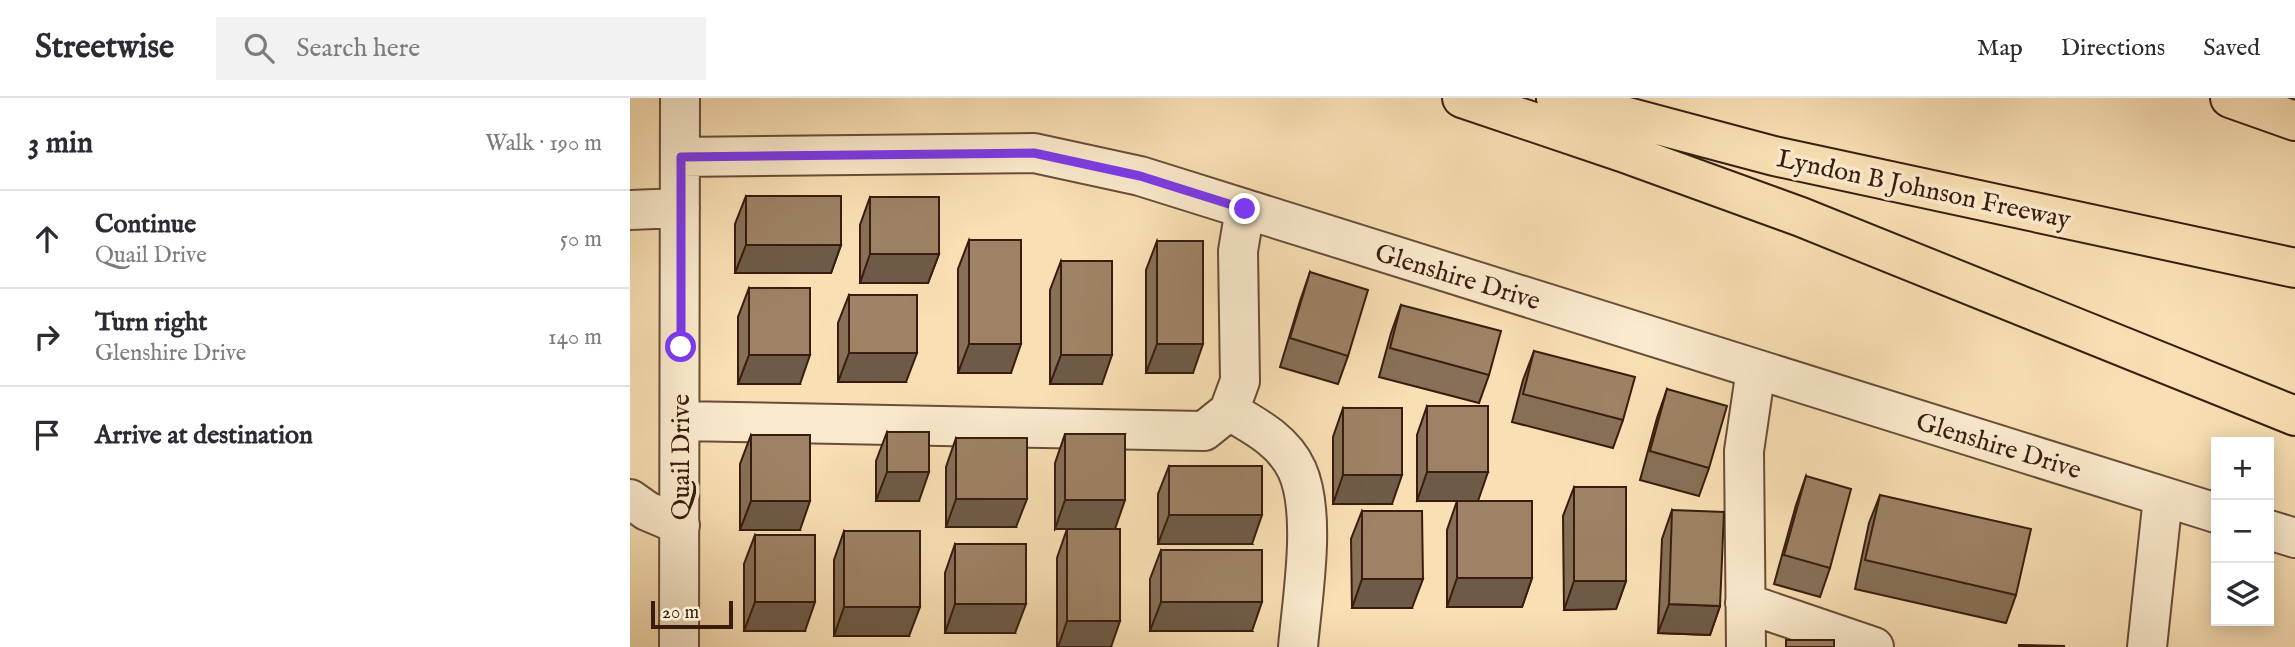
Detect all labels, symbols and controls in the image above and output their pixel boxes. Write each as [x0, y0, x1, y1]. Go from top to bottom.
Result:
search box [216, 17, 706, 80]
text: Streetwise [35, 27, 174, 69]
icon: search [240, 29, 278, 67]
text: Search here [296, 32, 420, 65]
text: Map [1977, 33, 2023, 64]
text: Directions [2061, 33, 2165, 64]
text: Saved [2203, 33, 2260, 64]
text: 3 min [28, 125, 93, 163]
text: Walk · 190 m [485, 129, 602, 158]
street label: Lyndon B Johnson Freeway [1774, 142, 2074, 237]
route end [1229, 193, 1260, 224]
text: Continue [95, 208, 196, 241]
icon: ahead [28, 220, 66, 258]
text: 50 m [560, 225, 602, 254]
street label: Glenshire Drive [1371, 237, 1544, 318]
text: Quail Drive [95, 241, 207, 270]
text: Turn right [95, 306, 208, 339]
icon: right [28, 318, 66, 356]
text: 140 m [548, 323, 602, 352]
route start [665, 331, 696, 362]
text: Glenshire Drive [95, 339, 246, 368]
street label: Quail Drive [665, 394, 698, 520]
street label: Glenshire Drive [1912, 406, 2085, 487]
icon: arrive [28, 416, 66, 454]
text: Arrive at destination [95, 419, 313, 452]
map controls [2211, 437, 2274, 626]
button: + [2211, 437, 2274, 500]
button: − [2211, 500, 2274, 563]
button: layers [2211, 563, 2274, 626]
scale bar [651, 598, 733, 630]
text: 20 m [662, 601, 699, 625]

